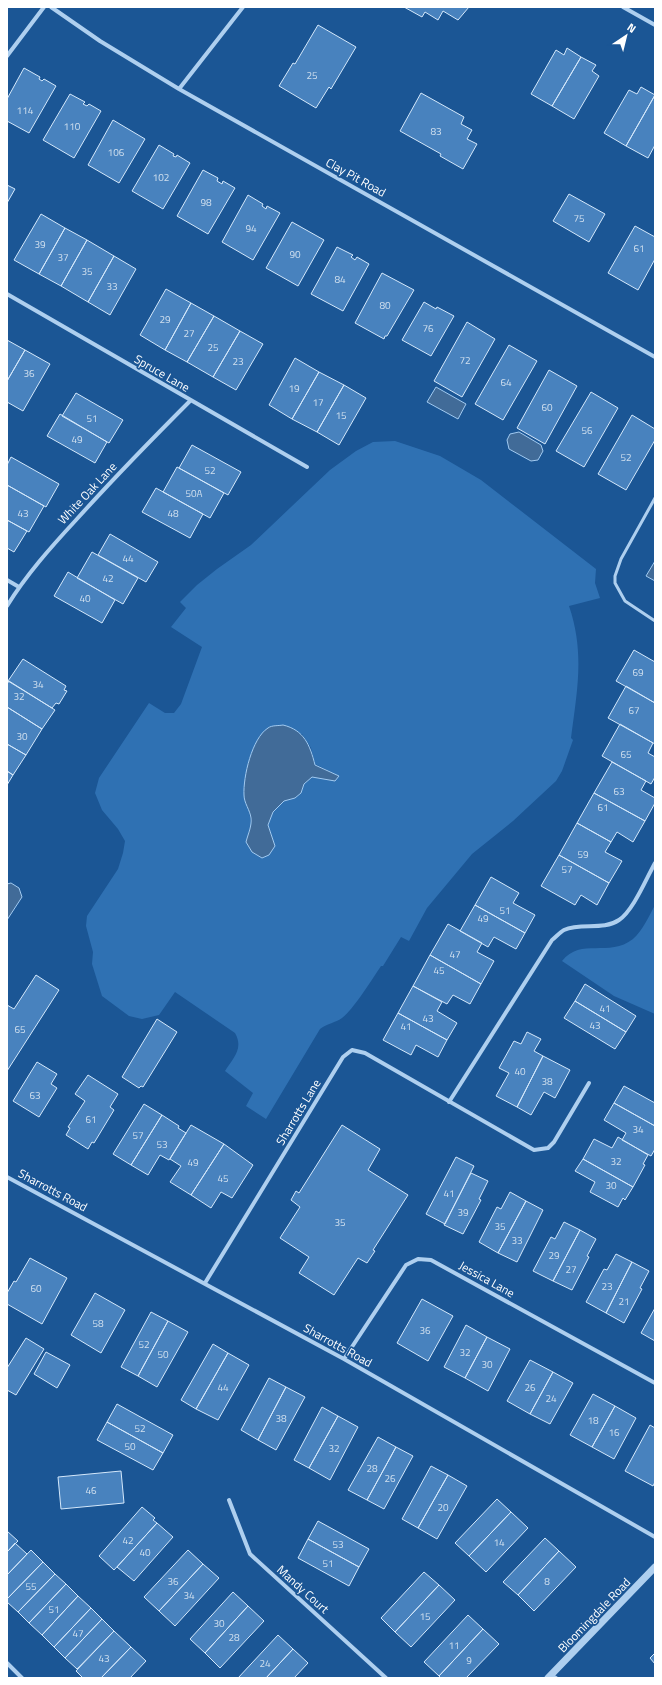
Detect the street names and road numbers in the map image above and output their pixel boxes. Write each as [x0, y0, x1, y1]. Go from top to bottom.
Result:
street label: Clay Pit Road [322, 153, 390, 201]
street label: Spruce Lane [131, 349, 193, 397]
street label: White Oak Lane [53, 458, 121, 528]
street label: Sharrotts Lane [271, 1075, 325, 1149]
street label: Sharrotts Road [15, 1164, 91, 1216]
street label: Jessica Lane [456, 1256, 518, 1302]
street label: Sharrotts Road [300, 1318, 376, 1372]
street label: Mandy Court [273, 1560, 334, 1618]
street label: Bloomingdale Road [553, 1573, 635, 1657]

